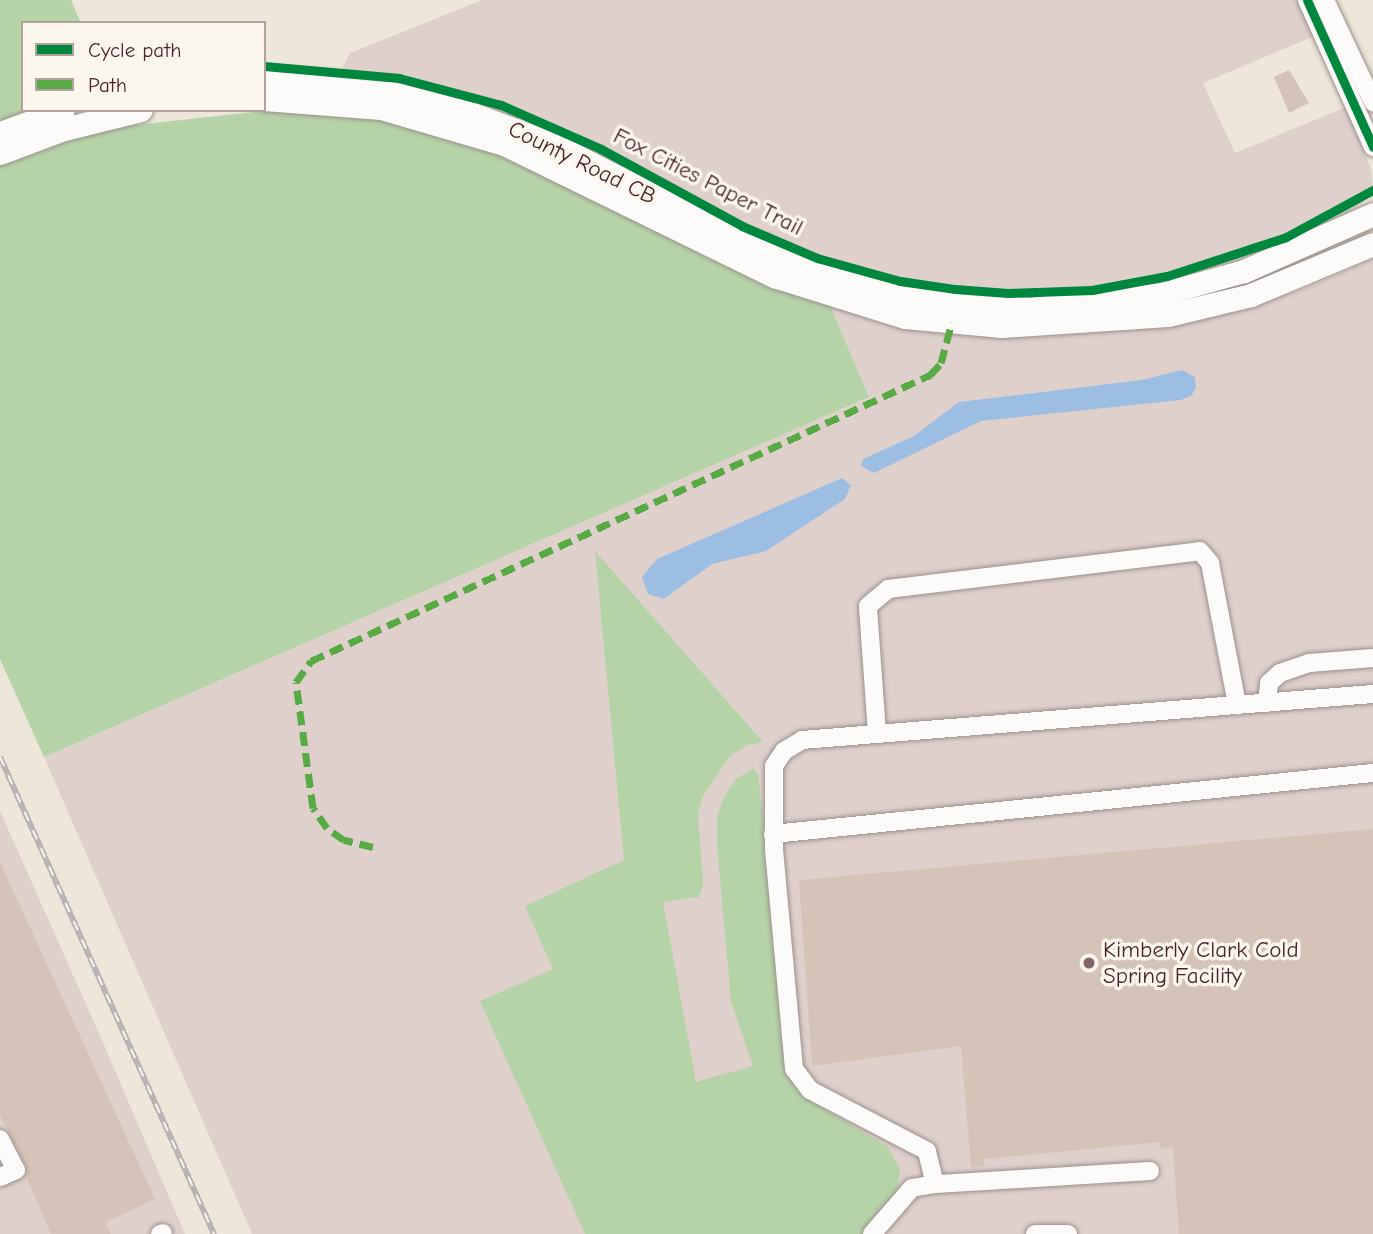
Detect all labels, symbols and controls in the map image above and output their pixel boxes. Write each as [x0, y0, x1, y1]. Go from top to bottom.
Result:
legend [21, 21, 266, 112]
text: Cycle path [88, 38, 181, 62]
text: Path [88, 73, 127, 97]
street label: County Road CB [504, 115, 660, 211]
street label: Fox Cities Paper Trail [609, 122, 807, 242]
place label: Kimberly Clark Cold Spring Facility [1103, 936, 1299, 990]
marker: Kimberly Clark Cold Spring Facility [1081, 955, 1097, 971]

